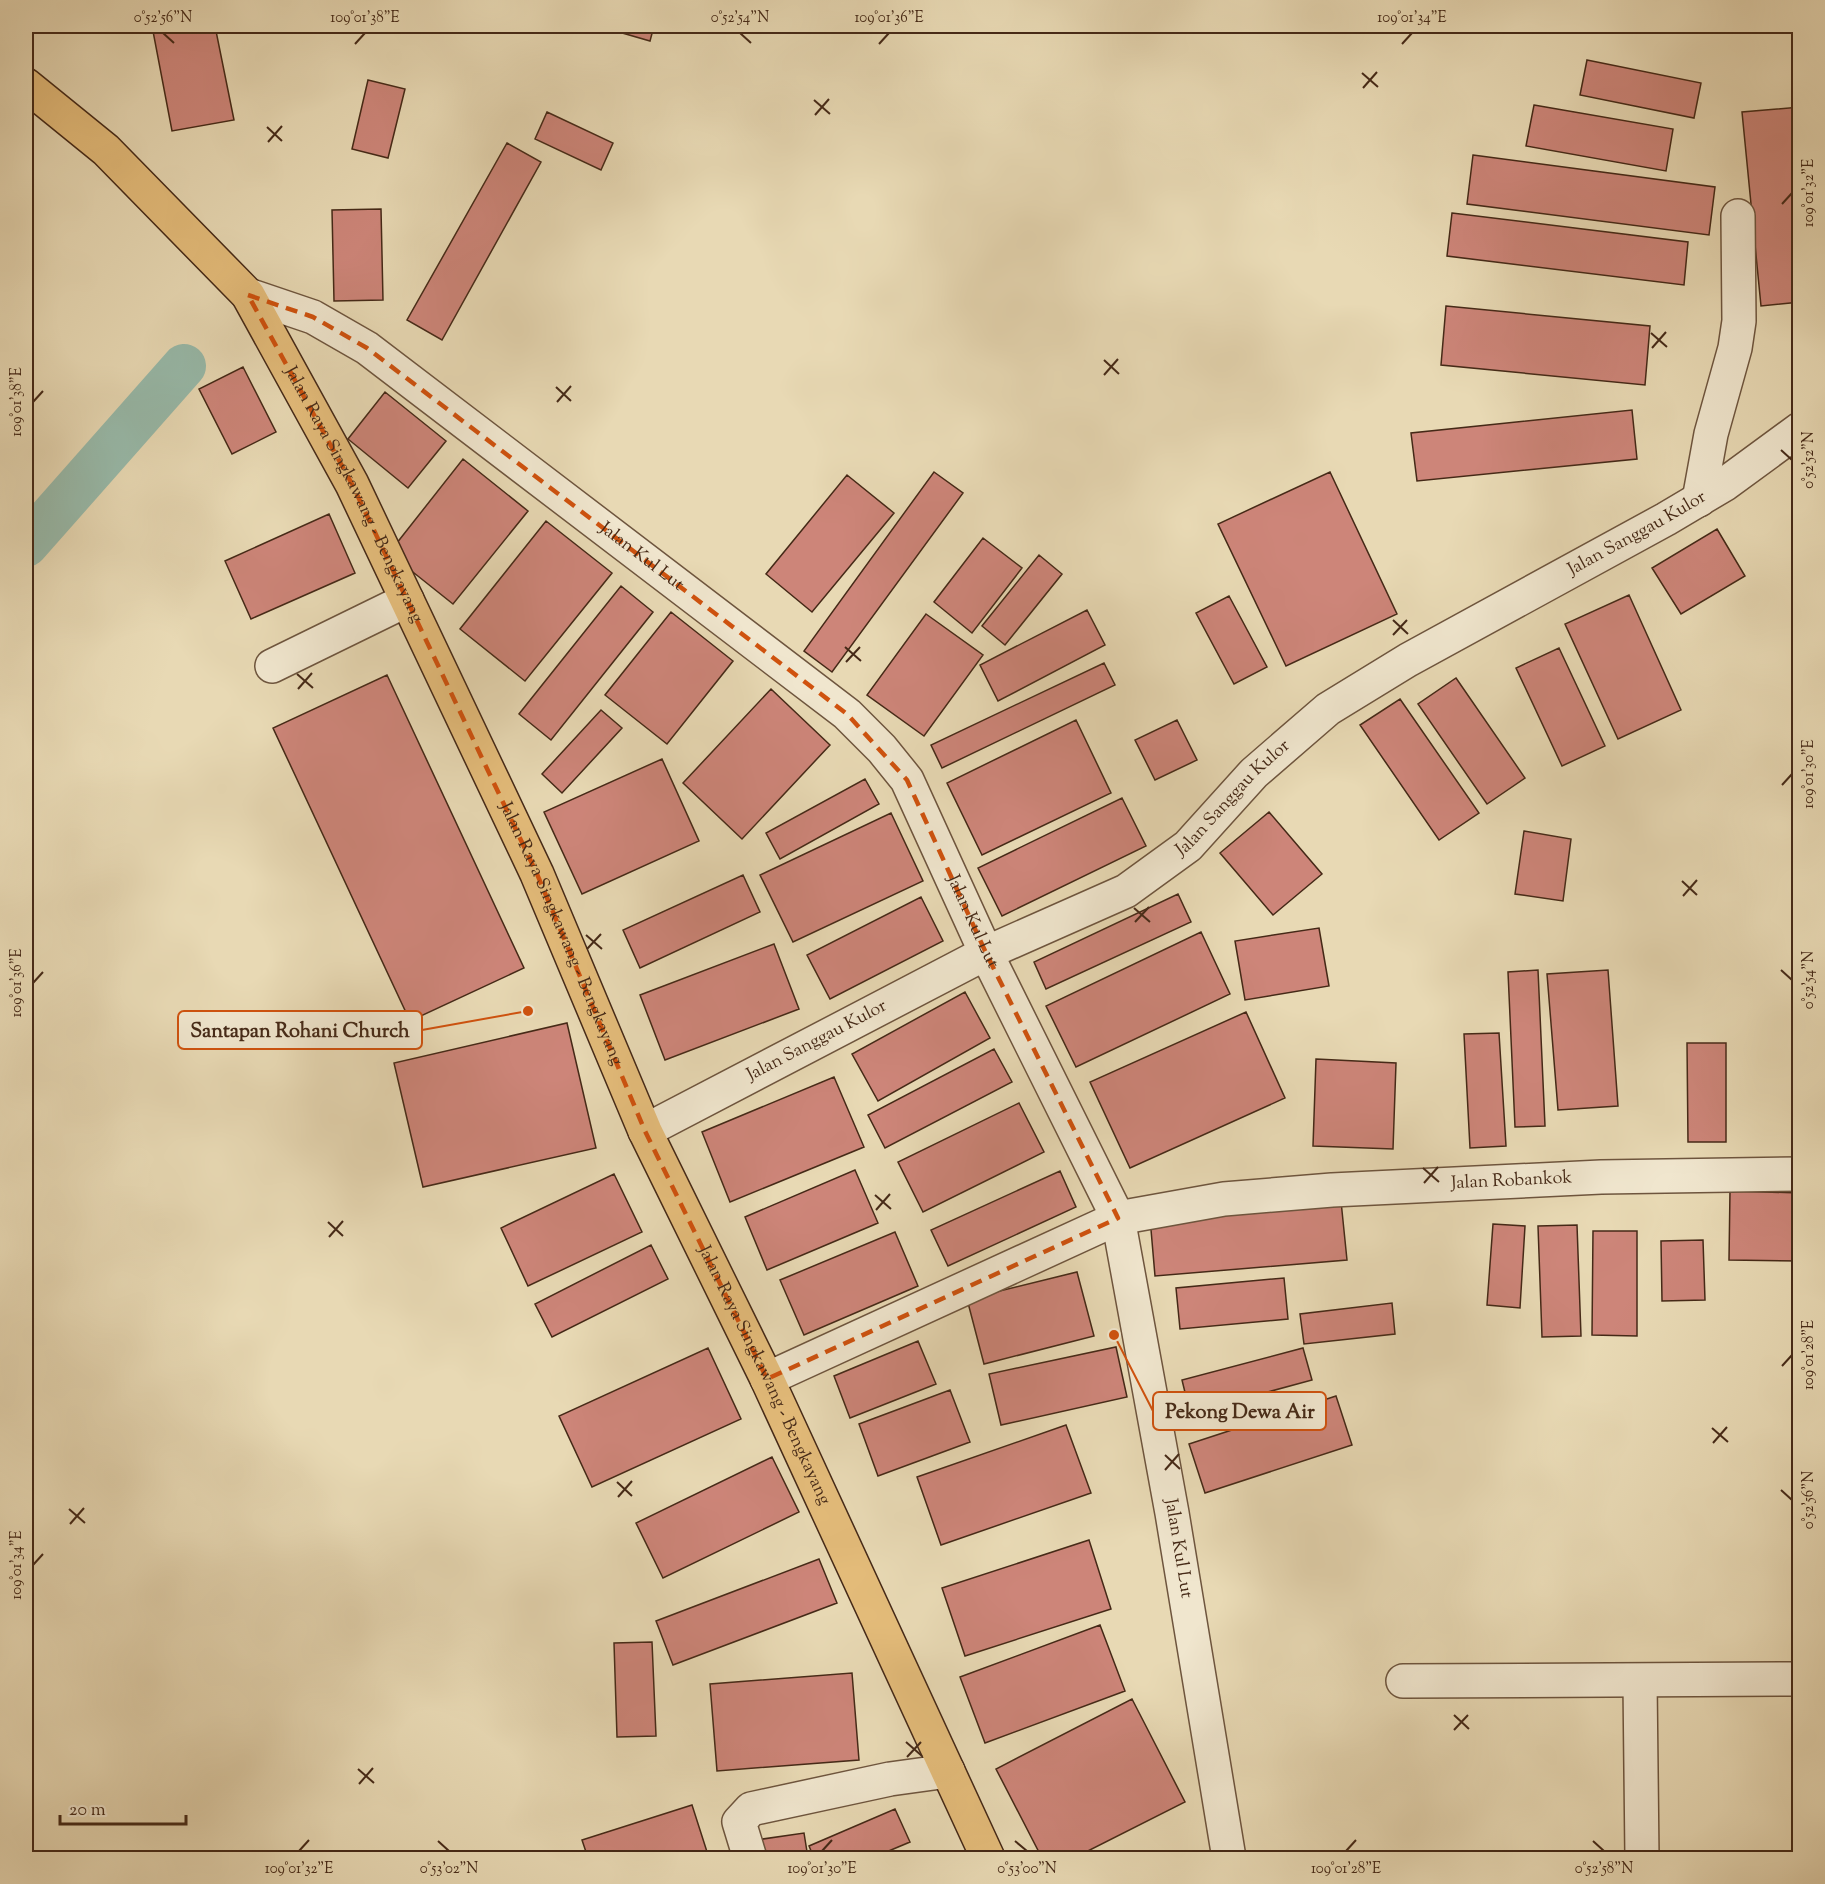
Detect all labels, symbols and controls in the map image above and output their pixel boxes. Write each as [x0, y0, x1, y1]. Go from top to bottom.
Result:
text: 0°52'56"N [134, 8, 192, 29]
text: 109°01'38"E [330, 8, 400, 29]
text: 0°52'54"N [711, 8, 769, 29]
text: 109°01'36"E [854, 8, 924, 29]
text: 109°01'34"E [1377, 8, 1447, 29]
text: 109°01'32"E [1799, 159, 1820, 227]
street label: Jalan Raya Singkawang - Bengkayang [276, 361, 429, 628]
text: 109°01'38"E [7, 367, 28, 437]
text: 0°52'52"N [1799, 431, 1820, 489]
street label: Jalan Sanggau Kulor [1562, 485, 1712, 584]
street label: Jalan Kul Lut [593, 516, 689, 598]
street label: Jalan Sanggau Kulor [1170, 734, 1296, 864]
text: 109°01'30"E [1799, 739, 1820, 809]
street label: Jalan Raya Singkawang - Bengkayang [491, 797, 629, 1070]
street label: Jalan Kul Lut [939, 870, 1005, 973]
text: 109°01'36"E [7, 948, 28, 1018]
text: 0°52'54"N [1799, 951, 1820, 1009]
street label: Jalan Sanggau Kulor [741, 994, 892, 1089]
callout: Santapan Rohani Church [178, 1011, 422, 1049]
text: Santapan Rohani Church [190, 1018, 410, 1047]
street label: Jalan Robankok [1449, 1165, 1573, 1197]
street label: Jalan Raya Singkawang - Bengkayang [690, 1241, 837, 1510]
text: 109°01'28"E [1799, 1320, 1820, 1390]
callout: Pekong Dewa Air [1153, 1392, 1326, 1430]
text: Pekong Dewa Air [1165, 1399, 1315, 1428]
text: 0°52'56"N [1799, 1471, 1820, 1529]
street label: Jalan Kul Lut [1156, 1496, 1199, 1600]
text: 109°01'34"E [7, 1530, 28, 1600]
scale bar [60, 1788, 186, 1826]
text: 20 m [69, 1798, 106, 1824]
text: 109°01'32"E [265, 1859, 333, 1880]
text: 0°53'02"N [420, 1859, 478, 1880]
text: 109°01'30"E [787, 1859, 857, 1880]
text: 0°53'00"N [997, 1859, 1057, 1880]
text: 109°01'28"E [1311, 1859, 1381, 1880]
text: 0°52'58"N [1575, 1859, 1633, 1880]

